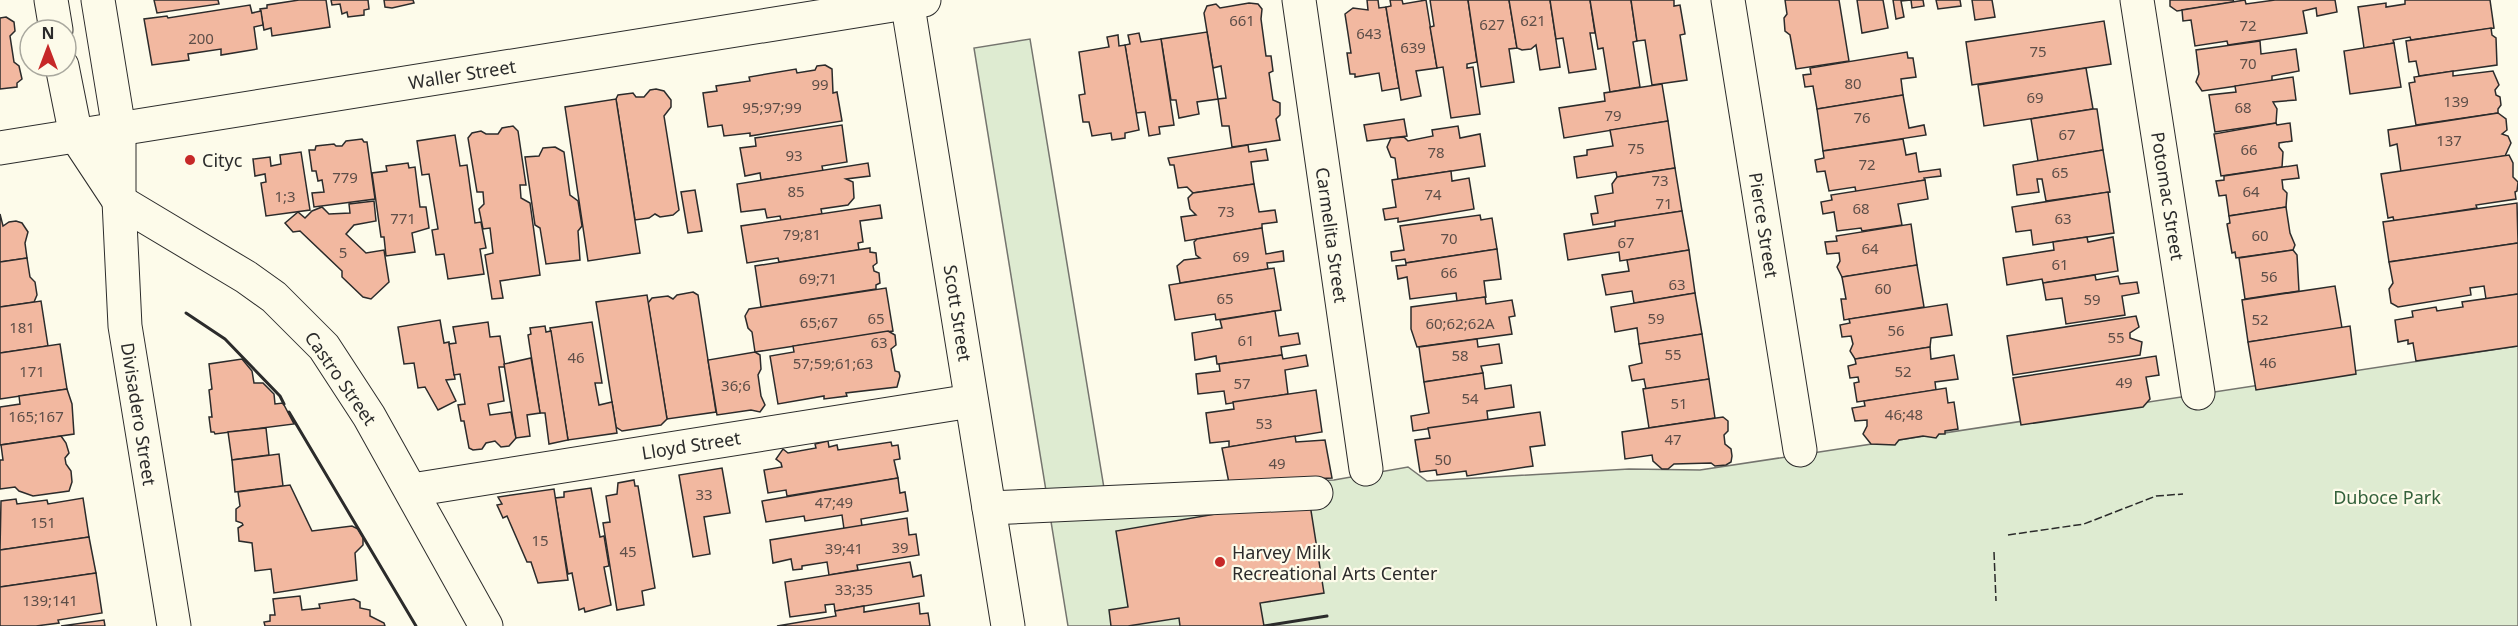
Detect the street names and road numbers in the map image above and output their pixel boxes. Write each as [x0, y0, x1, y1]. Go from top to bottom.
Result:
street label: Waller Street [407, 54, 518, 94]
street label: Potomac Street [2146, 130, 2190, 262]
street label: Carmelita Street [1311, 166, 1353, 305]
street label: Pierce Street [1744, 171, 1784, 280]
street label: Scott Street [939, 263, 978, 363]
street label: Castro Street [300, 326, 383, 430]
street label: Divisadero Street [116, 341, 162, 488]
street label: Lloyd Street [640, 425, 743, 465]

